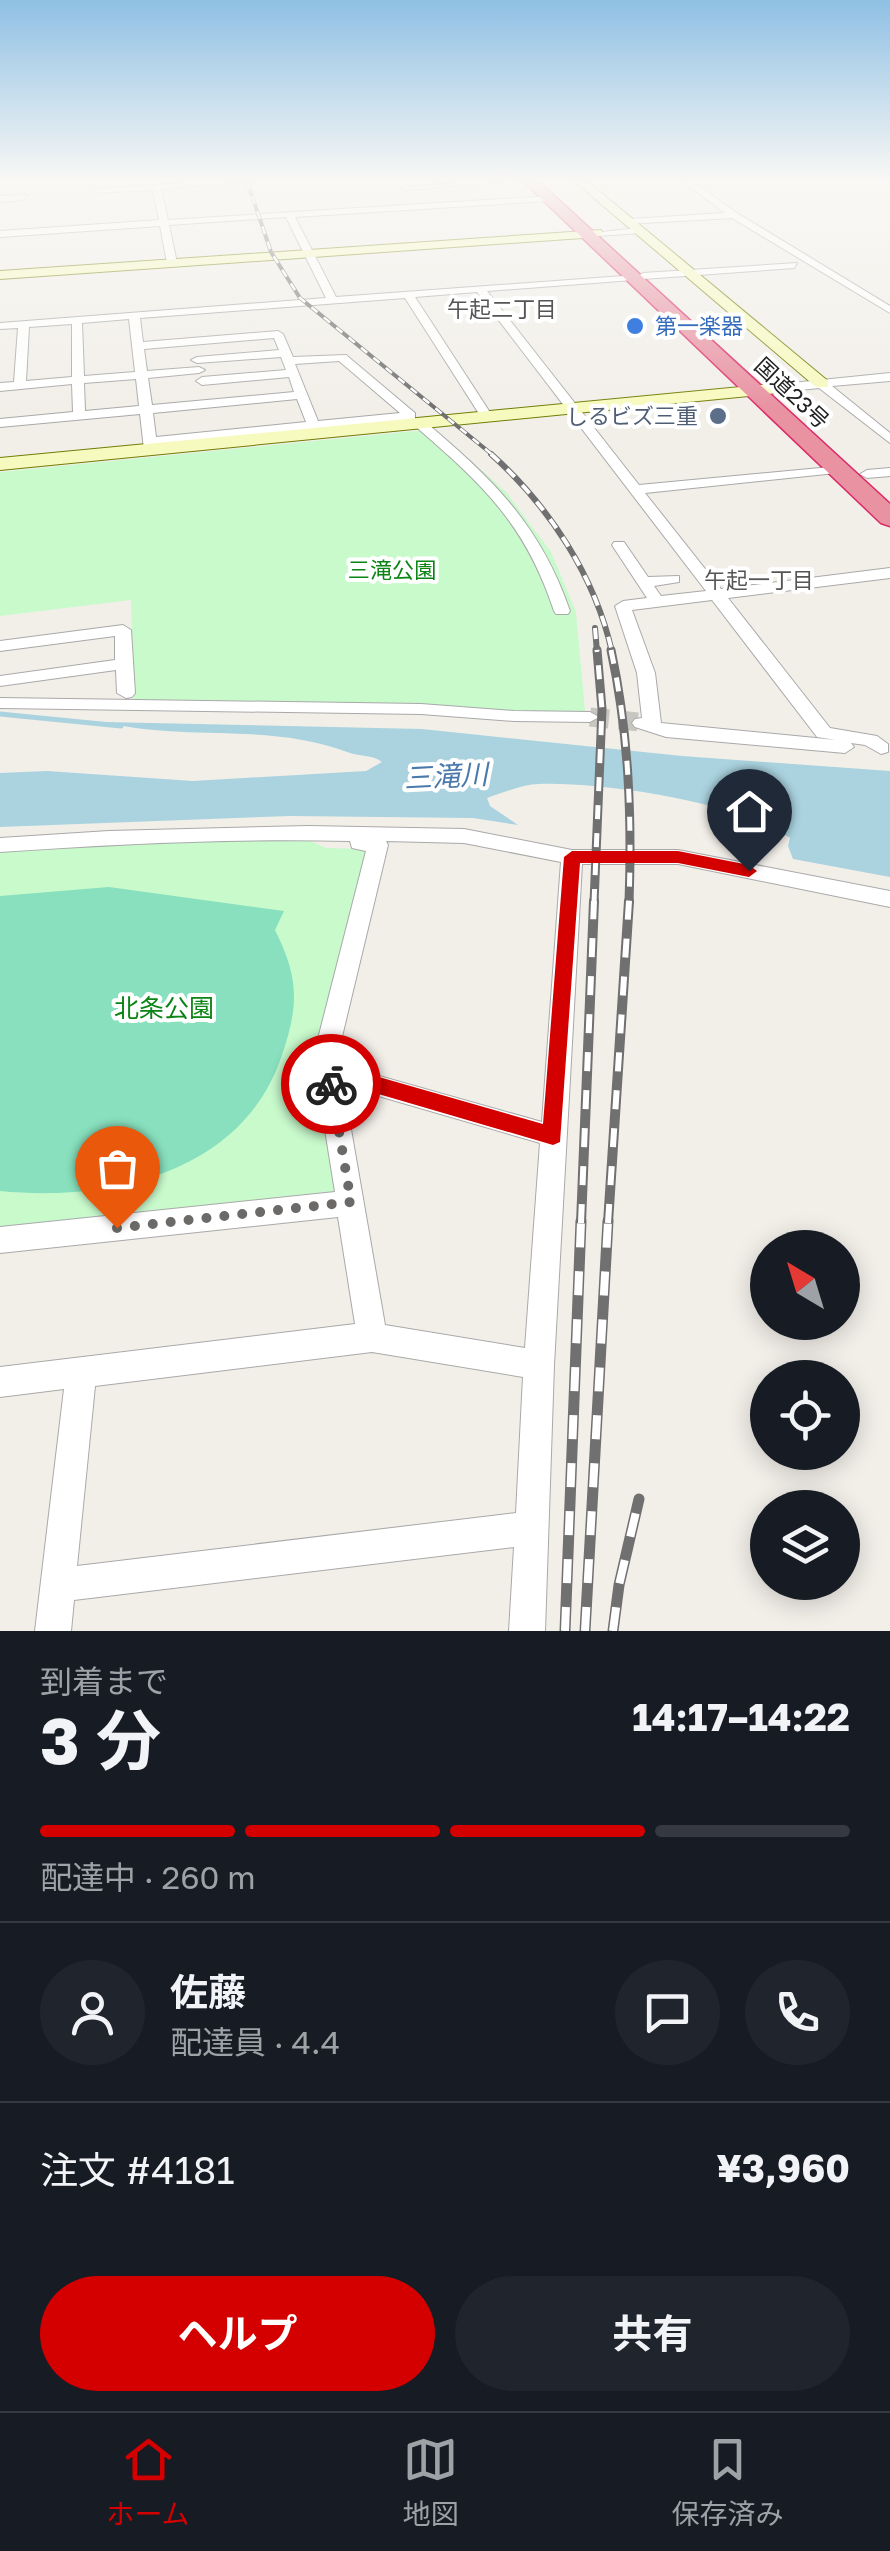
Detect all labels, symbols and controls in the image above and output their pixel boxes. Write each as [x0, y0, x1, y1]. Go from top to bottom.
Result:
district label: 午起二丁目 [447, 295, 557, 322]
place label: 第一楽器 [655, 312, 743, 339]
marker: 第一楽器 [624, 315, 646, 337]
street label: 国道23号 [750, 352, 835, 434]
place label: しるビズ三重 [566, 402, 698, 429]
marker: しるビズ三重 [707, 405, 729, 427]
park label: 三滝公園 [348, 556, 436, 583]
district label: 午起一丁目 [704, 566, 814, 593]
water label: 三滝川 [403, 757, 492, 794]
pin [707, 769, 792, 872]
icon: home [722, 784, 777, 839]
park label: 北条公園 [114, 992, 214, 1023]
courier [281, 1034, 381, 1134]
icon: bike [304, 1057, 359, 1112]
pin [75, 1126, 160, 1229]
icon: bag [90, 1141, 145, 1196]
north arrow [750, 1230, 860, 1340]
map controls [750, 1230, 860, 1600]
button: locate [750, 1360, 860, 1470]
button: layers [750, 1490, 860, 1600]
text: 到着まで [40, 1662, 168, 1700]
text: 14:17–14:22 [632, 1694, 850, 1739]
text: 3 分 [40, 1700, 161, 1778]
text: 配達中 · 260 m [40, 1858, 256, 1896]
button: person [40, 1960, 145, 2065]
button: chat [615, 1960, 720, 2065]
button: phone [745, 1960, 850, 2065]
text: 佐藤 [170, 1969, 246, 2014]
text: 配達員 · 4.4 [170, 2023, 340, 2061]
text: ¥3,960 [717, 2145, 850, 2190]
text: 注文 #4181 [40, 2147, 235, 2192]
button: ヘルプ [40, 2276, 435, 2391]
button: 共有 [455, 2276, 850, 2391]
tab: ホーム [106, 2432, 190, 2532]
tab: 地図 [403, 2432, 459, 2532]
tab: 保存済み [671, 2432, 784, 2532]

